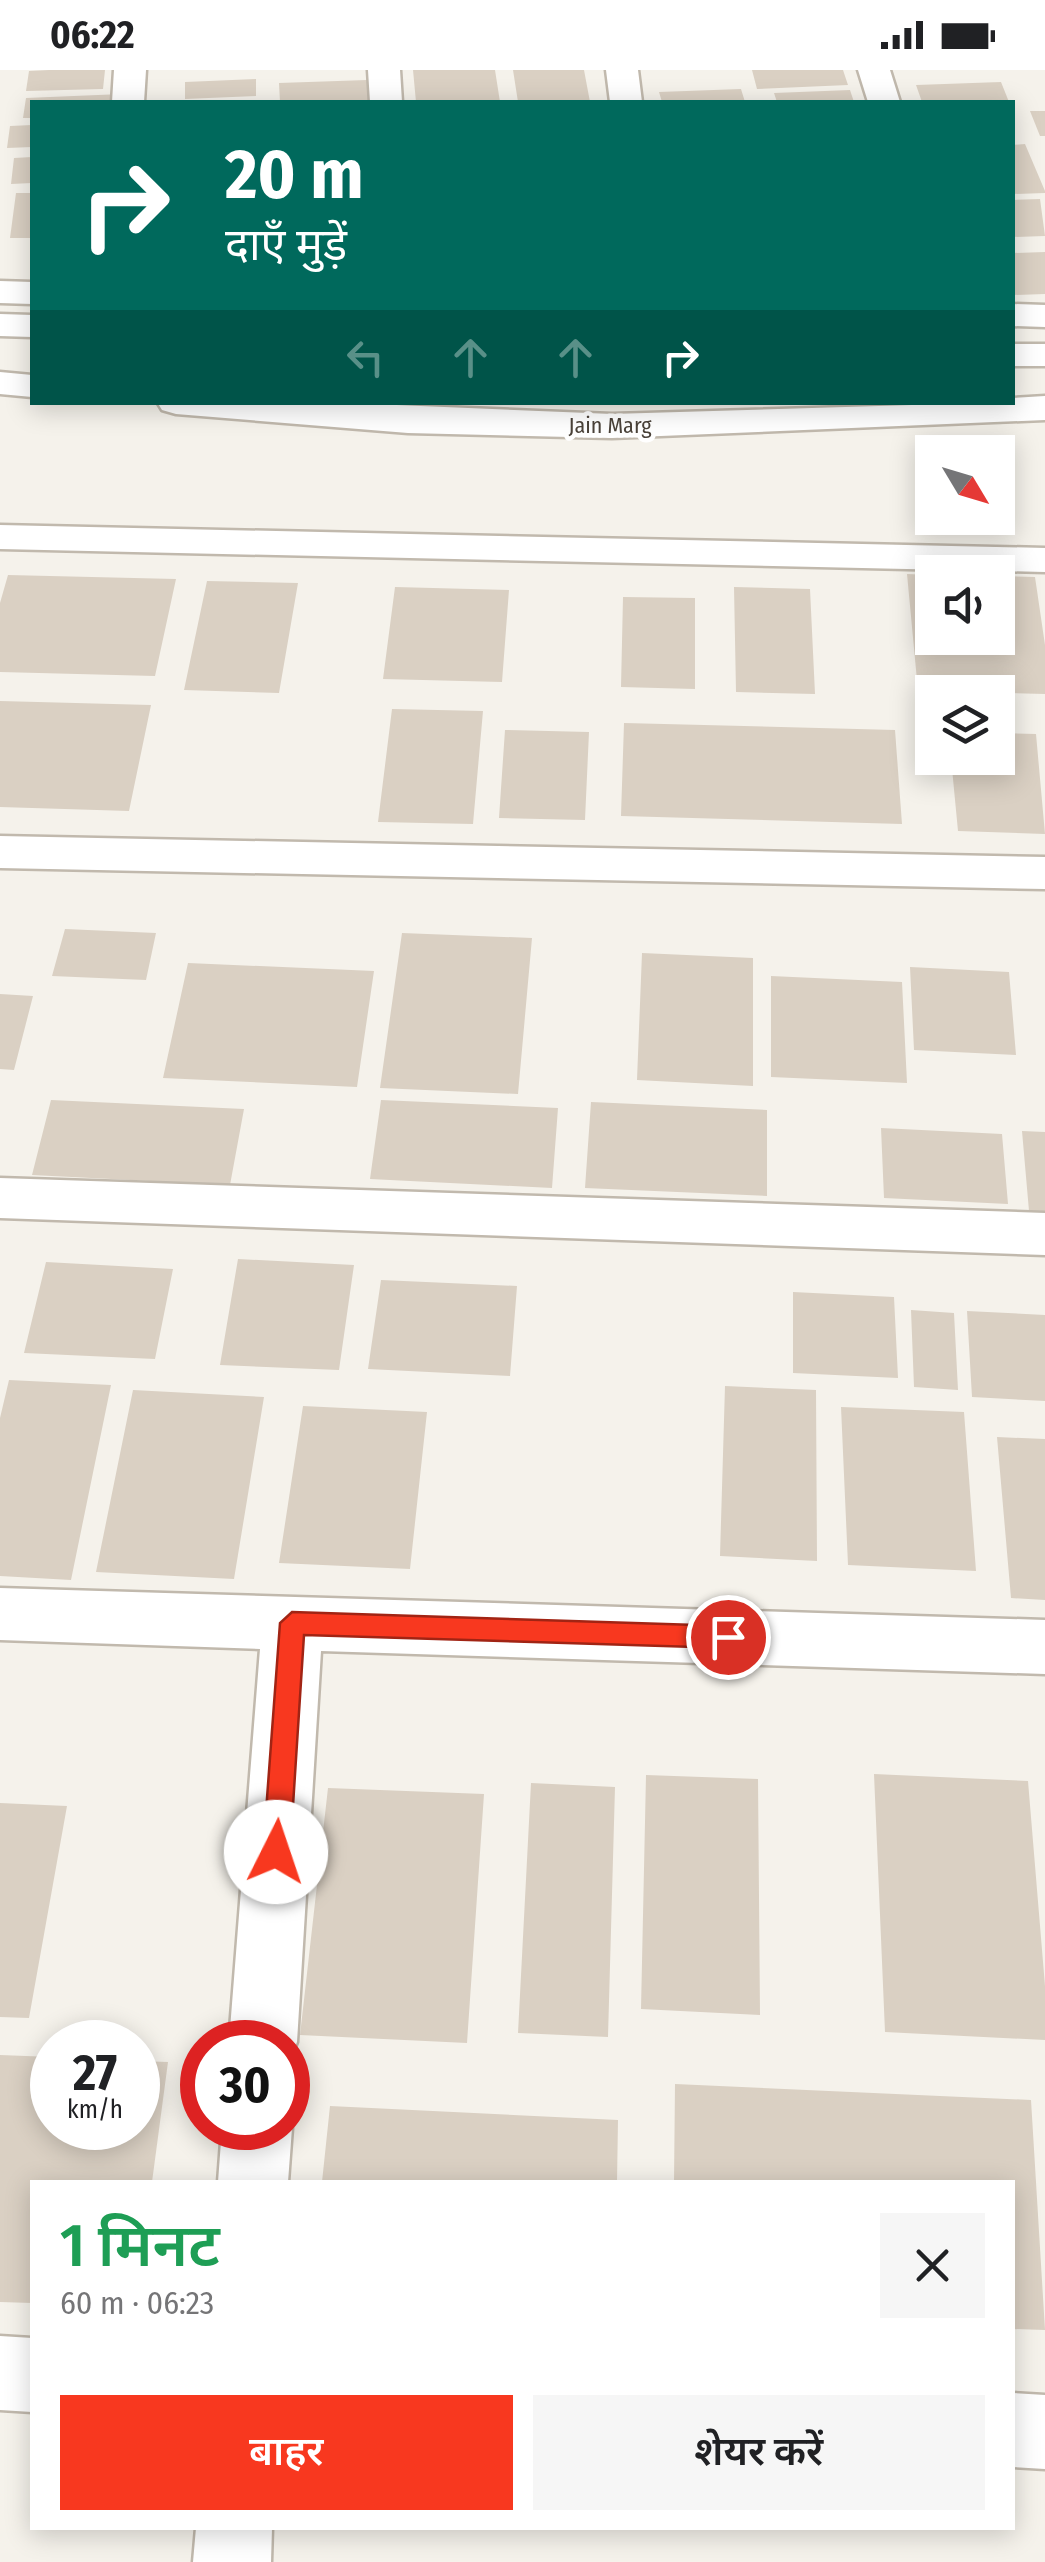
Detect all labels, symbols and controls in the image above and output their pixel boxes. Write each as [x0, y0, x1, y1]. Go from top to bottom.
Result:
text: 06:22 [50, 12, 135, 58]
text: 20 m [225, 133, 364, 217]
icon: right [60, 140, 190, 270]
text: दाएँ मुड़ें [225, 218, 347, 272]
icon: left [338, 330, 393, 385]
icon: ahead [443, 330, 498, 385]
icon: ahead [548, 330, 603, 385]
icon: right [653, 330, 708, 385]
street label: Jain Marg [568, 412, 652, 439]
north arrow [915, 435, 1015, 535]
map controls [915, 435, 1015, 775]
button: sound [915, 555, 1015, 655]
button: layers [915, 675, 1015, 775]
pin [686, 1595, 771, 1680]
icon: arrive [701, 1610, 756, 1665]
position arrow [224, 1800, 328, 1904]
speed limit sign: 30 [180, 2020, 310, 2150]
text: 27 [73, 2043, 117, 2103]
text: km/h [67, 2095, 123, 2125]
text: 1 मिनट [60, 2210, 220, 2282]
button: close [880, 2213, 985, 2318]
text: 60 m · 06:23 [60, 2284, 214, 2322]
button: बाहर [60, 2395, 513, 2510]
button: शेयर करें [533, 2395, 985, 2510]

